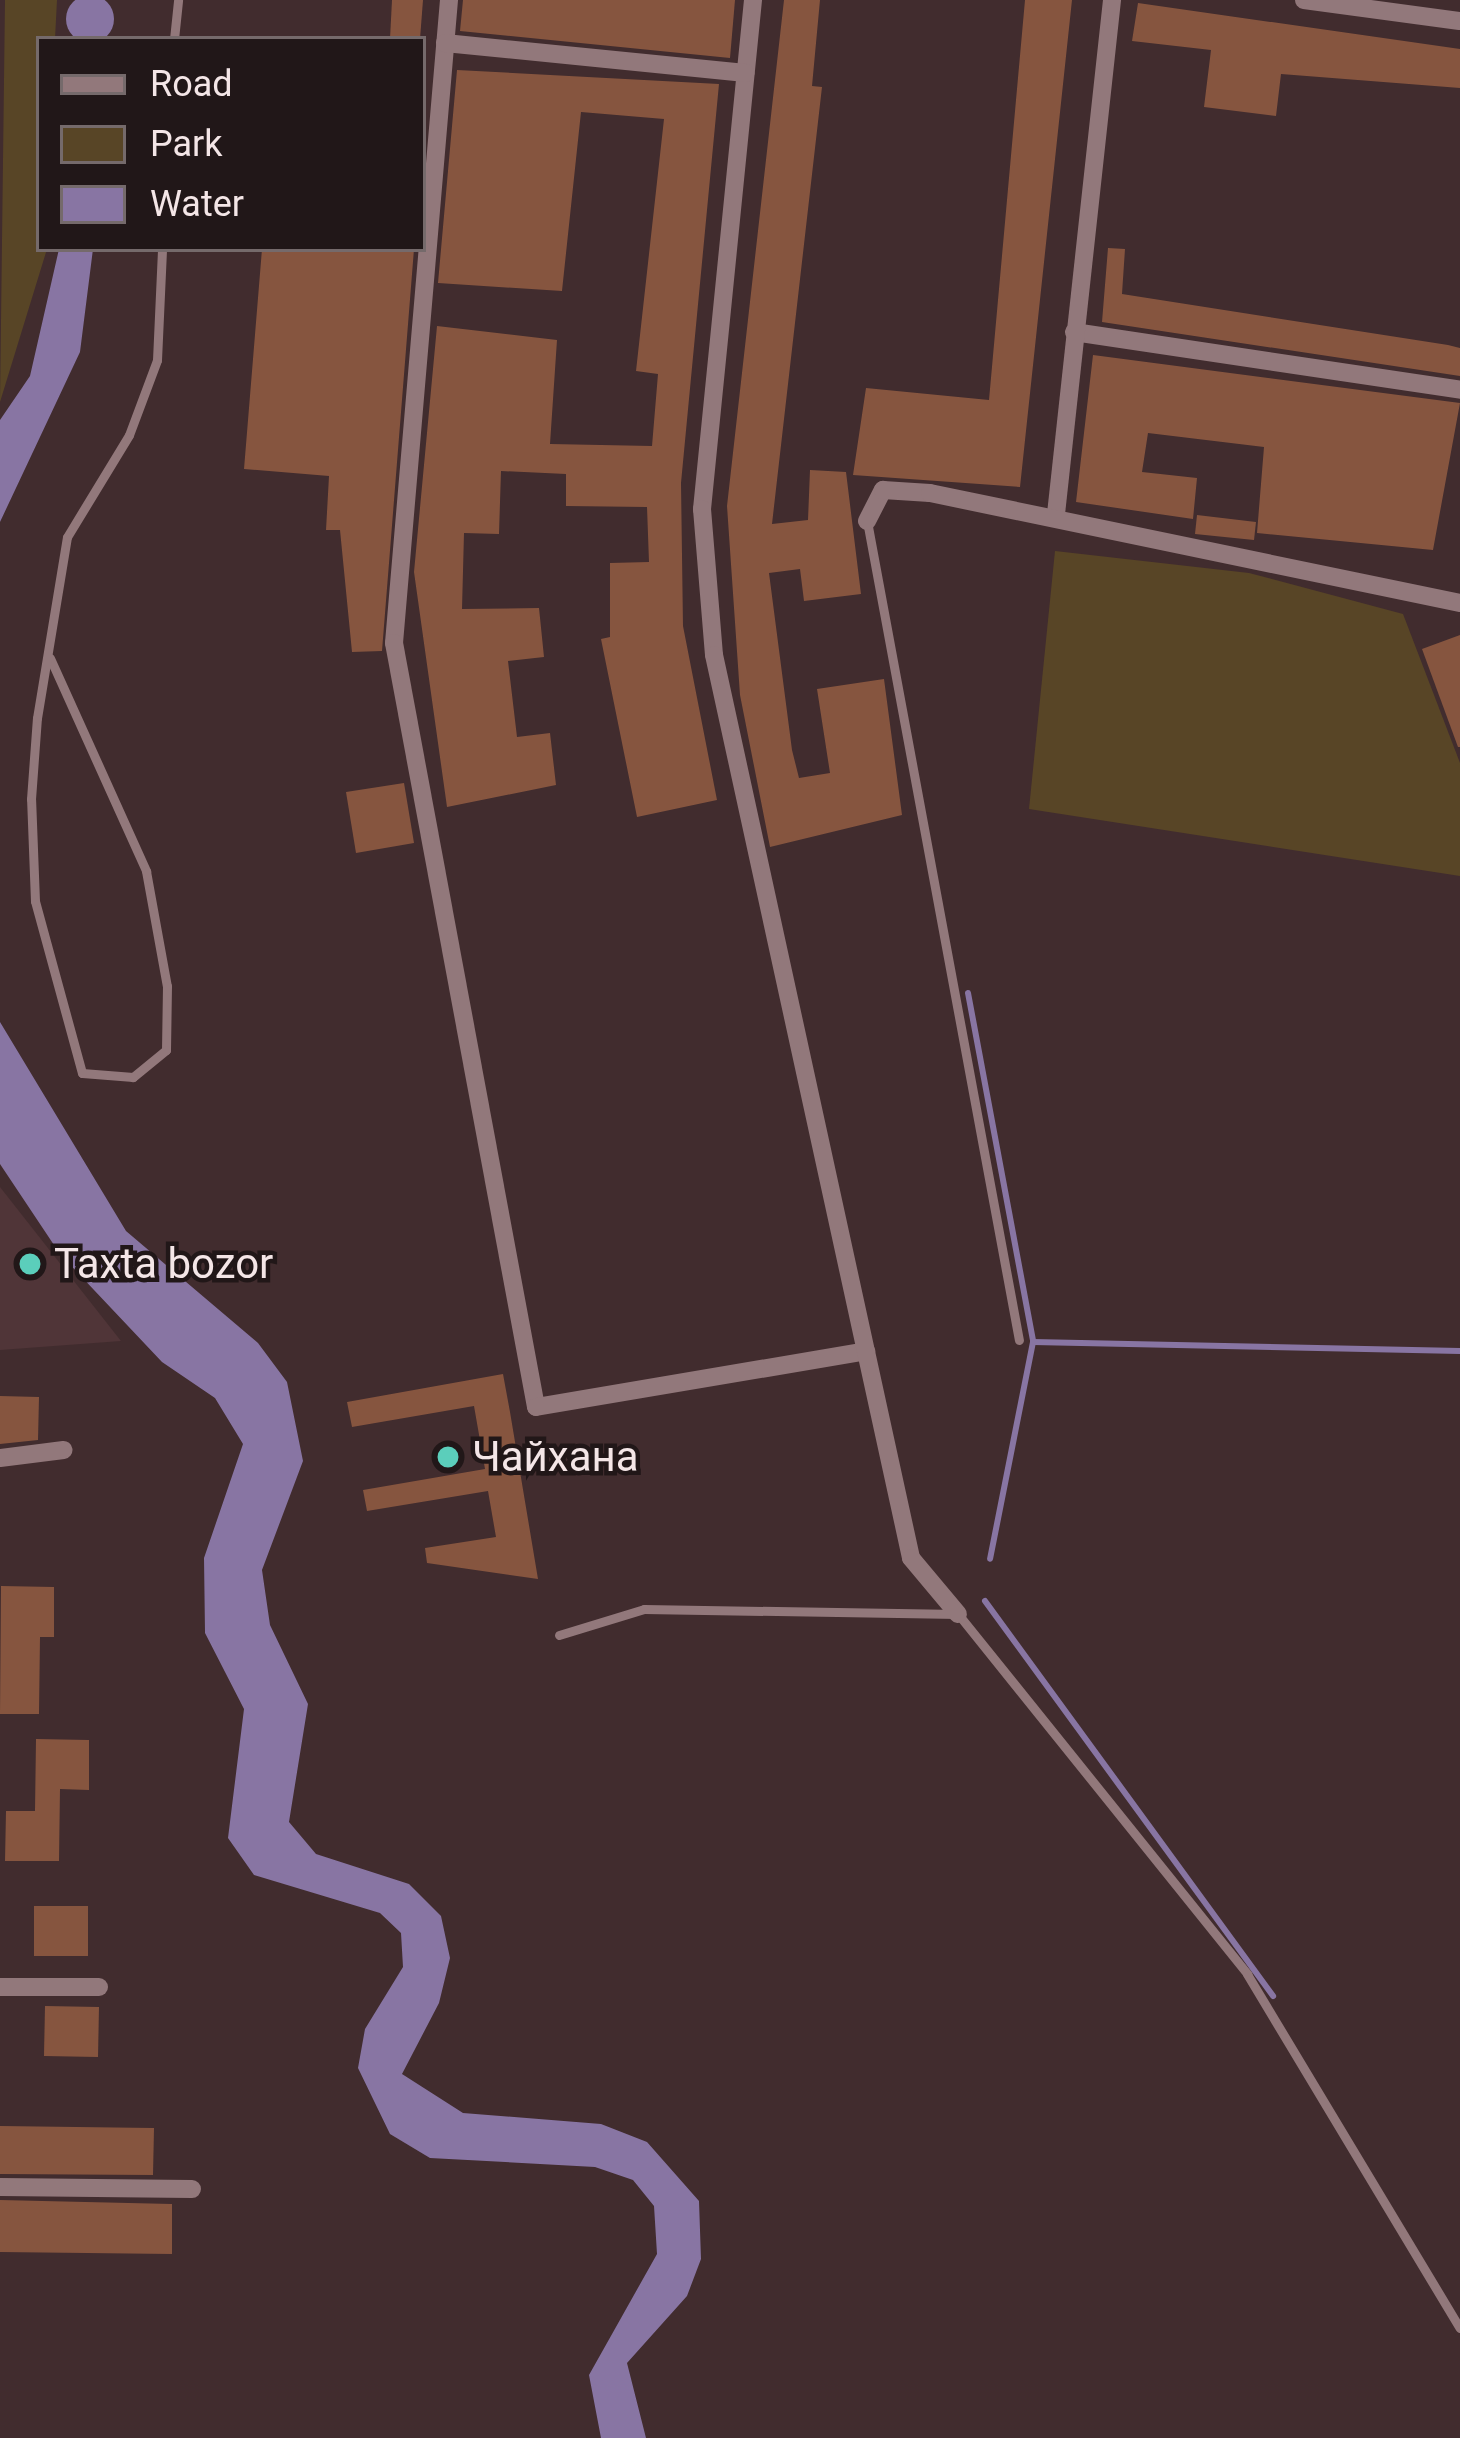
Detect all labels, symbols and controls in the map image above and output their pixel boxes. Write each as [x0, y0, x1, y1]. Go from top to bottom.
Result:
legend [36, 36, 426, 252]
text: Road [150, 63, 233, 105]
text: Park [150, 123, 223, 165]
text: Water [150, 183, 244, 225]
place label: Taxta bozor [54, 1239, 273, 1289]
marker: Taxta bozor [17, 1251, 43, 1277]
place label: Чайхана [472, 1432, 639, 1482]
marker: Чайхана [435, 1444, 461, 1470]

